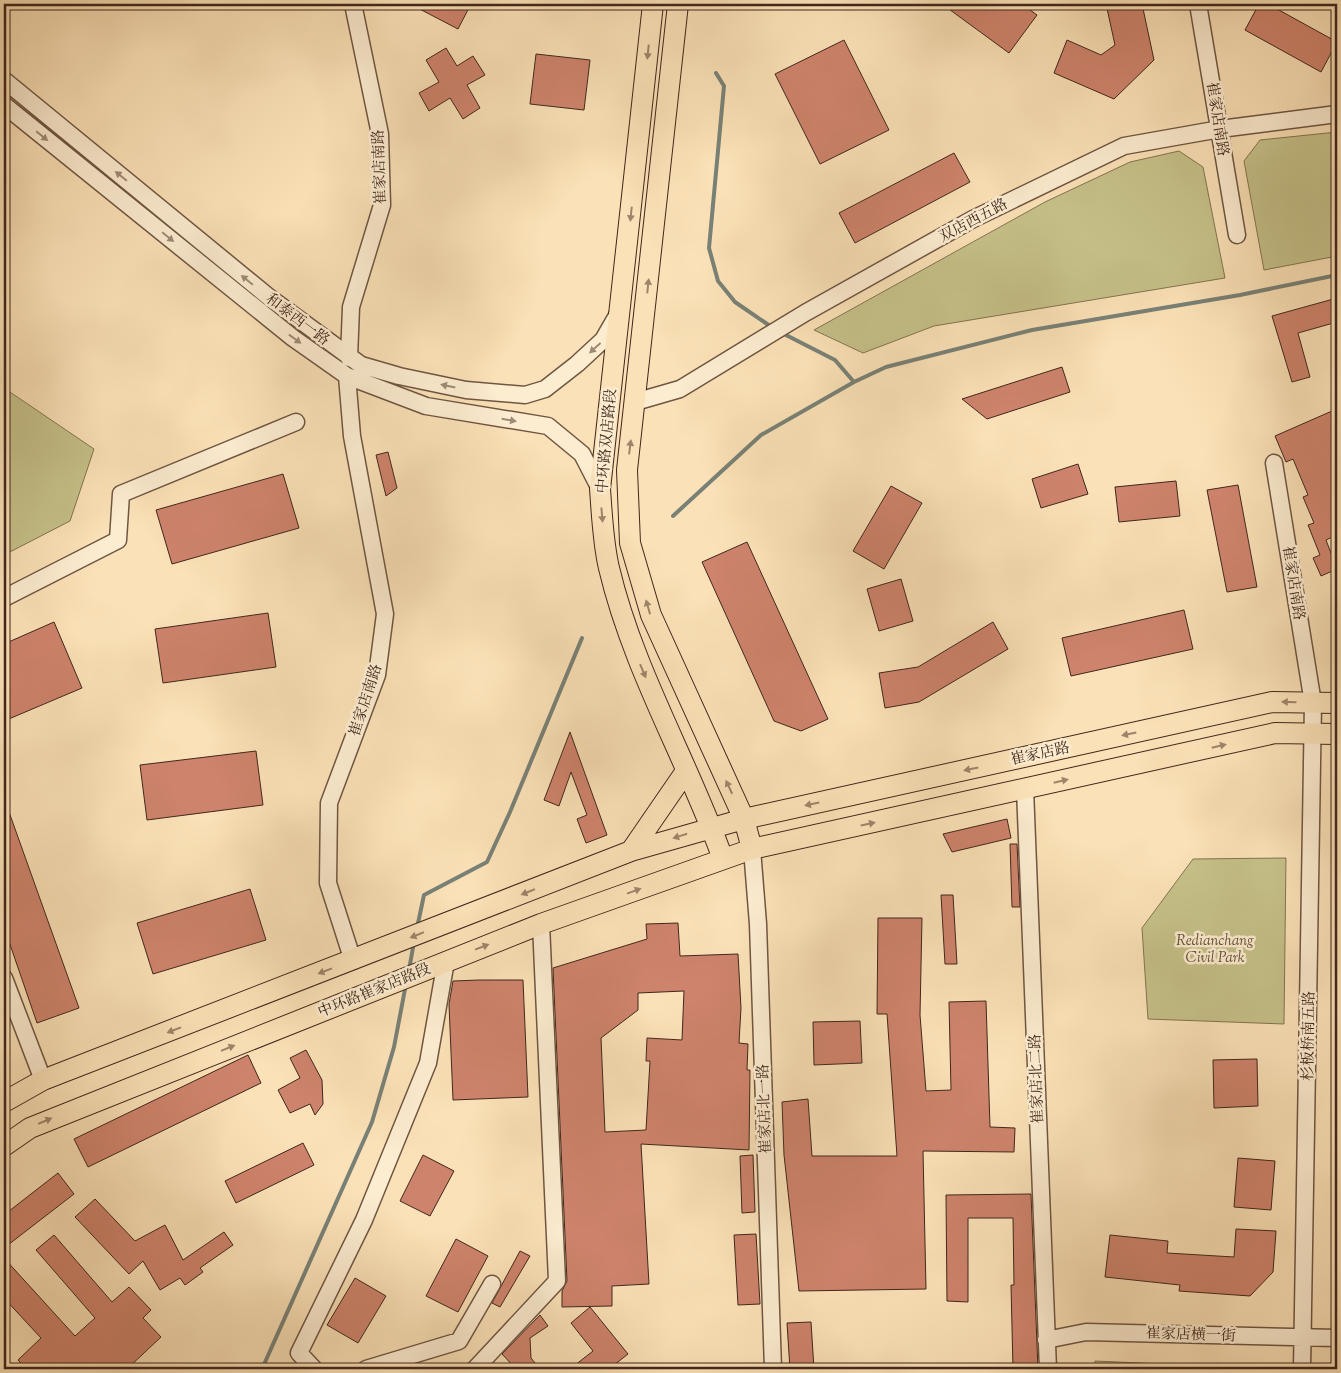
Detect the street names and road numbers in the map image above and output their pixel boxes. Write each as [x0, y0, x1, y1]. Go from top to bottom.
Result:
street label: 崔家店南路 [1200, 81, 1233, 158]
street label: 崔家店南路 [369, 129, 392, 205]
street label: 双店西五路 [936, 194, 1012, 248]
street label: 和泰西一路 [261, 289, 333, 351]
street label: 中环路双店路段 [592, 388, 623, 494]
street label: 崔家店南路 [1276, 545, 1309, 622]
street label: 崔家店南路 [345, 662, 388, 739]
street label: 崔家店路 [1009, 738, 1072, 771]
street label: 中环路崔家店路段 [315, 959, 434, 1024]
street label: 杉板桥南五路 [1298, 991, 1321, 1081]
street label: 崔家店北二路 [1025, 1034, 1050, 1124]
street label: 崔家店北一路 [753, 1064, 778, 1154]
street label: 崔家店横一街 [1146, 1323, 1236, 1348]

